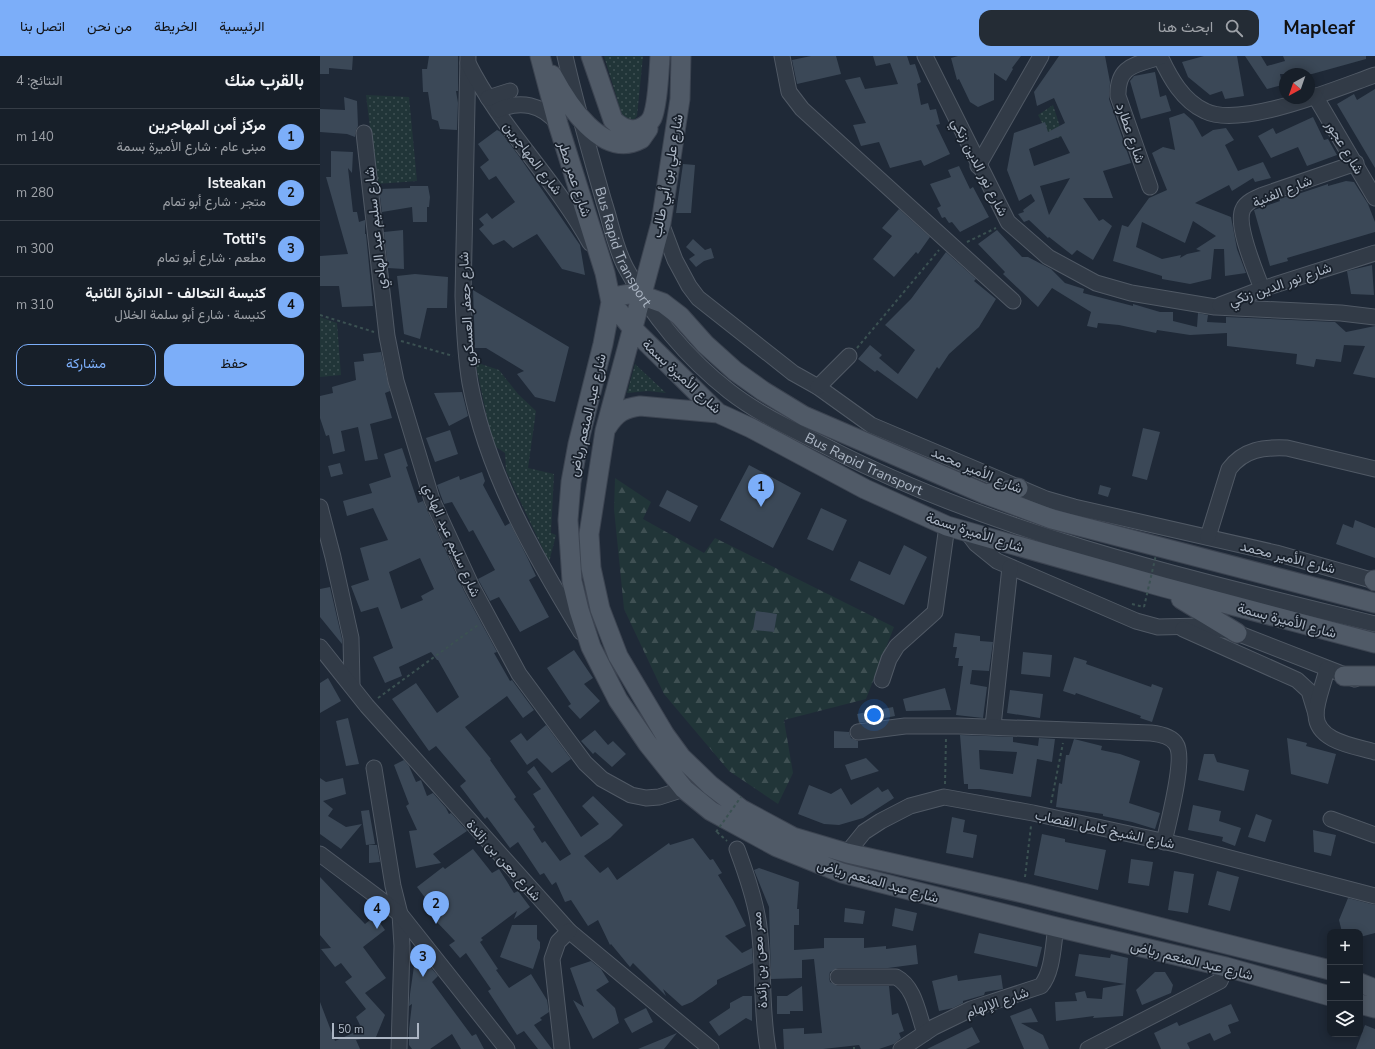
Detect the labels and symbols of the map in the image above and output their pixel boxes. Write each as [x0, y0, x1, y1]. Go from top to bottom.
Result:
north arrow [1279, 68, 1315, 104]
street label: شارع عطارد [1110, 100, 1150, 166]
street label: شارع علي بن أبي طالب [647, 113, 690, 240]
street label: شارع نور الدين زنكي [945, 115, 1012, 220]
street label: شارع عجور [1320, 116, 1368, 178]
street label: شارع المهاجرين [498, 118, 566, 200]
street label: شارع عمر مطر [552, 138, 596, 220]
street label: شارع سليم عبد الهادي [360, 166, 393, 290]
street label: شارع الفنية [1249, 171, 1315, 213]
street label: Bus Rapid Transport [590, 185, 656, 311]
street label: شارع جعفر العسكري [454, 251, 481, 367]
street label: شارع نور الدين زنكي [1226, 258, 1335, 313]
street label: شارع الأميرة بسمة [637, 335, 725, 419]
street label: شارع عبد المنعم رياض [564, 352, 612, 479]
street label: Bus Rapid Transport [802, 428, 926, 500]
street label: شارع الأمير محمد [928, 443, 1025, 499]
pin: 1 [748, 474, 774, 507]
street label: شارع سليم عبد الهادي [416, 480, 485, 601]
street label: شارع الأميرة بسمة [923, 508, 1026, 558]
street label: شارع الأمير محمد [1238, 536, 1337, 579]
street label: شارع الأميرة بسمة [1235, 598, 1338, 644]
your location [864, 705, 884, 725]
street label: شارع الشيخ كامل القصاب [1033, 805, 1177, 855]
street label: شارع معن بن زائدة [461, 815, 546, 906]
street label: شارع عبد المنعم رياض [815, 855, 941, 909]
pin: 2 [423, 891, 449, 924]
pin: 4 [364, 896, 390, 929]
street label: ممر معن بن زائدة [747, 911, 772, 1009]
street label: شارع عبد المنعم رياض [1128, 936, 1255, 986]
pin: 3 [410, 944, 436, 977]
street label: شارع الإلهام [963, 983, 1032, 1023]
scale bar [332, 1021, 419, 1040]

